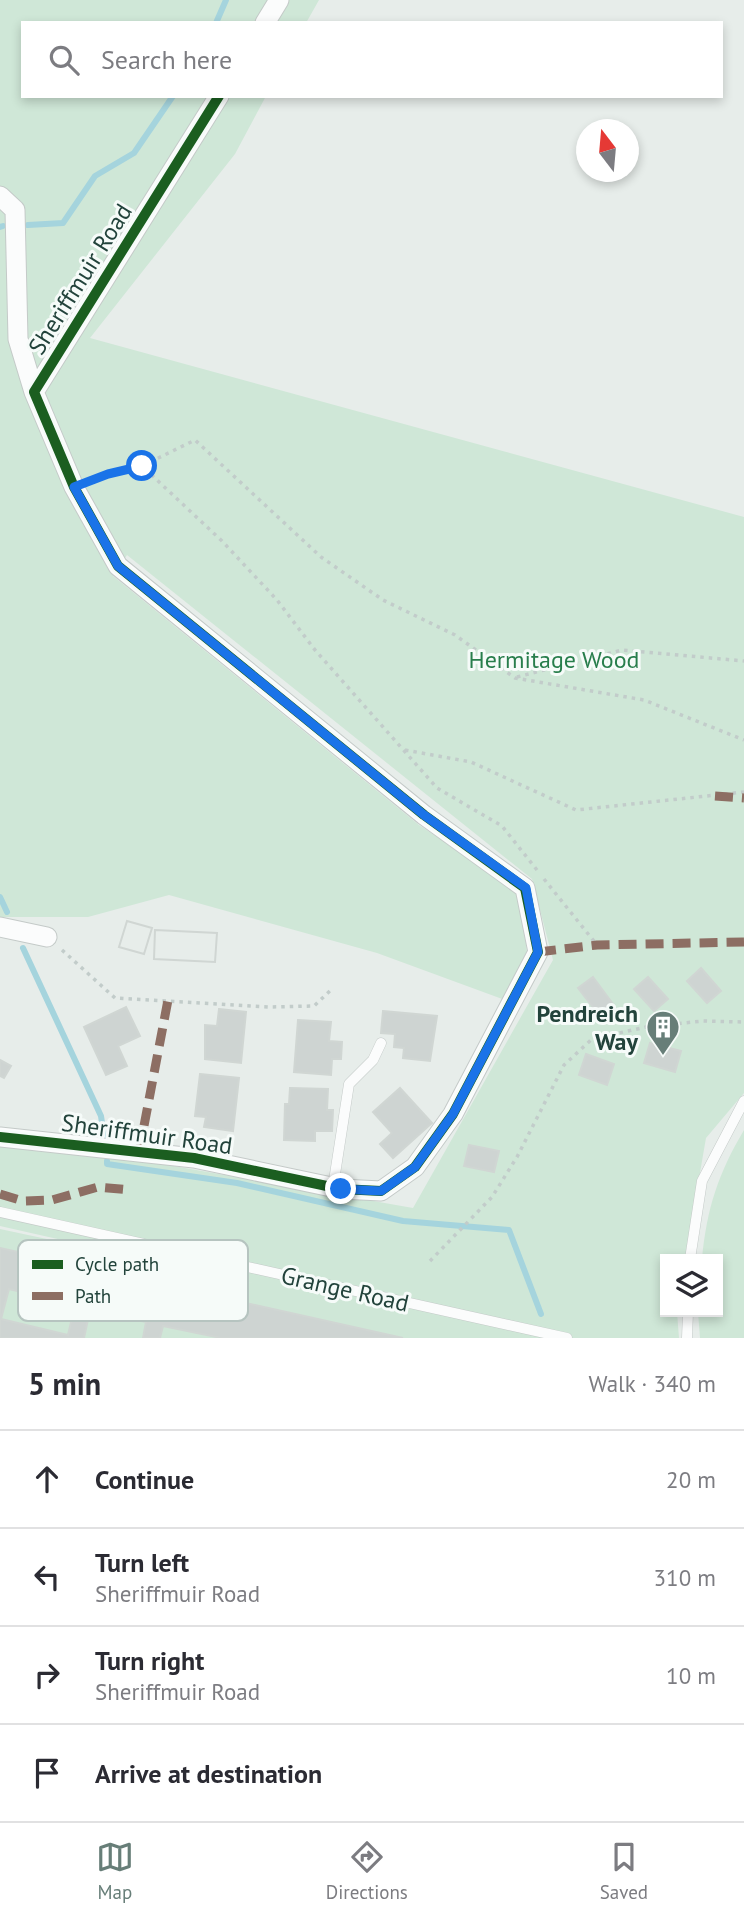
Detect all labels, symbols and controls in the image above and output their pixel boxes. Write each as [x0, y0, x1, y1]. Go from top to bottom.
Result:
search box [21, 21, 723, 98]
icon: search [45, 41, 83, 79]
text: Search here [101, 43, 232, 76]
north arrow [576, 119, 639, 182]
street label: Sheriffmuir Road [21, 198, 139, 360]
route start [126, 450, 157, 481]
park label: Hermitage Wood [469, 644, 639, 675]
place label: Pendreich Way [536, 998, 639, 1057]
building icon: Pendreich Way [644, 1008, 682, 1057]
street label: Sheriffmuir Road [60, 1107, 234, 1161]
route end [325, 1173, 356, 1204]
legend [18, 1240, 248, 1321]
text: Cycle path [75, 1252, 159, 1276]
map controls [660, 1254, 723, 1317]
button: layers [660, 1254, 723, 1317]
street label: Grange Road [278, 1259, 412, 1319]
text: Path [75, 1284, 111, 1308]
text: 5 min [28, 1364, 101, 1403]
text: Walk · 340 m [589, 1369, 716, 1398]
icon: ahead [28, 1460, 66, 1498]
text: Continue [95, 1463, 194, 1496]
text: 20 m [666, 1465, 716, 1494]
text: Turn left [95, 1546, 189, 1579]
icon: left [28, 1558, 66, 1596]
text: 310 m [654, 1563, 716, 1592]
text: Sheriffmuir Road [95, 1579, 260, 1608]
text: Turn right [95, 1644, 204, 1677]
icon: right [28, 1656, 66, 1694]
text: 10 m [666, 1661, 716, 1690]
text: Sheriffmuir Road [95, 1677, 260, 1706]
icon: arrive [28, 1754, 66, 1792]
text: Arrive at destination [95, 1757, 322, 1790]
tab: Map [96, 1838, 134, 1904]
tab: Directions [326, 1838, 408, 1904]
tab: Saved [600, 1838, 648, 1904]

